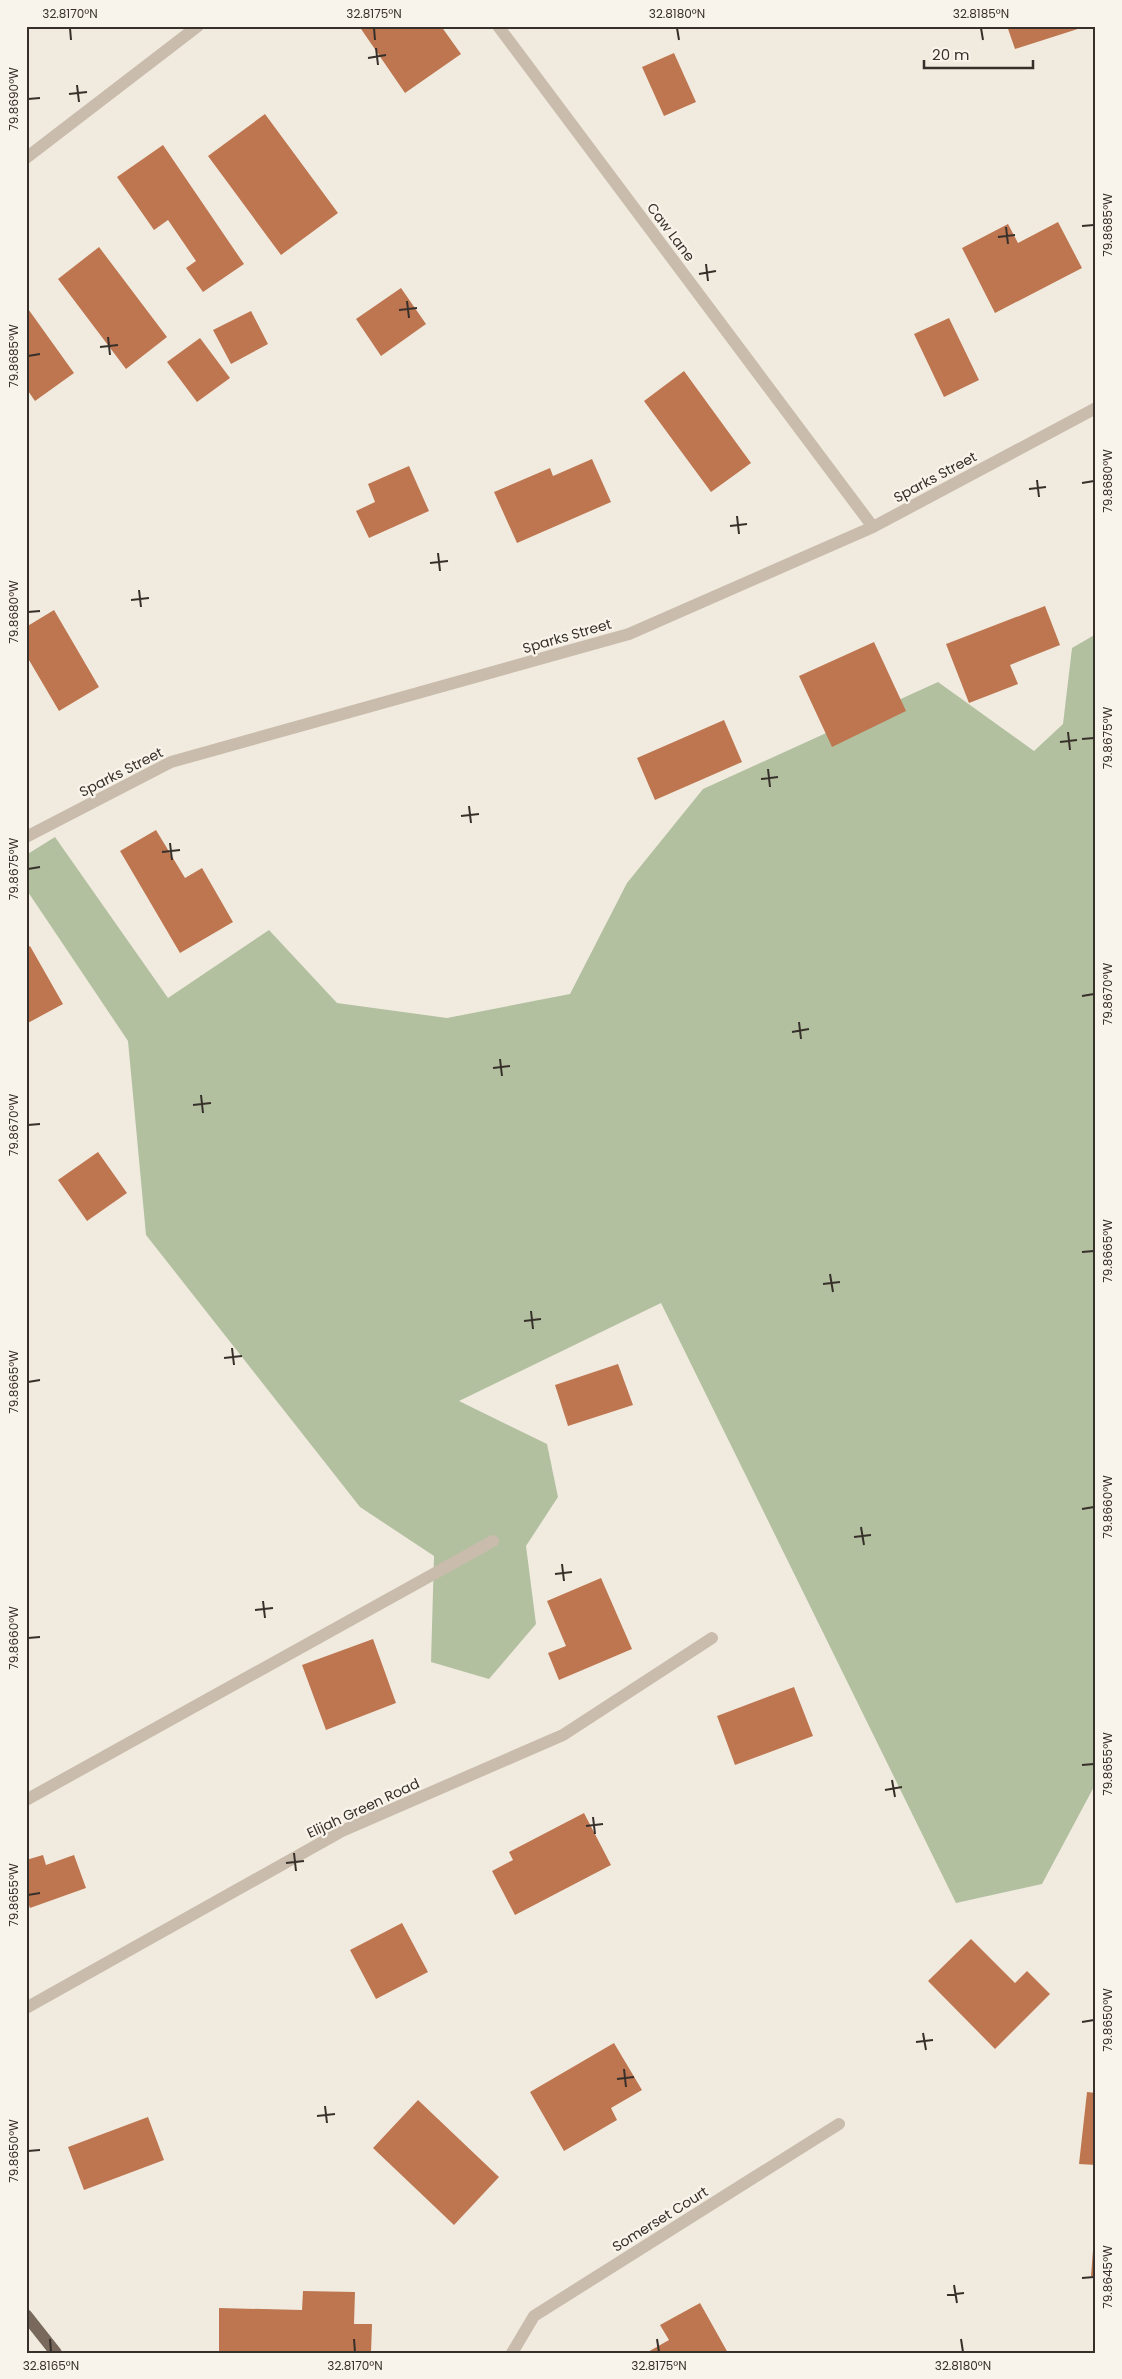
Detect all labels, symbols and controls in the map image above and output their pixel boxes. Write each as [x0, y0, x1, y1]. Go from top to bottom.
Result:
text: 32.8170°N [42, 5, 98, 22]
text: 32.8175°N [346, 5, 402, 22]
text: 32.8180°N [649, 5, 705, 22]
text: 32.8185°N [953, 5, 1009, 22]
scale bar [924, 38, 1033, 70]
text: 20 m [932, 44, 970, 65]
text: 79.8690°W [5, 67, 22, 131]
text: 79.8685°W [1099, 193, 1116, 257]
street label: Caw Lane [642, 199, 700, 266]
text: 79.8685°W [5, 324, 22, 388]
street label: Sparks Street [890, 447, 980, 507]
text: 79.8680°W [1099, 449, 1116, 513]
text: 79.8680°W [5, 580, 22, 644]
street label: Sparks Street [520, 614, 614, 658]
text: 79.8675°W [1099, 706, 1116, 769]
street label: Sparks Street [76, 742, 166, 802]
text: 79.8675°W [5, 837, 22, 900]
text: 79.8670°W [1099, 962, 1116, 1025]
text: 79.8670°W [5, 1093, 22, 1156]
text: 79.8665°W [1099, 1219, 1116, 1283]
text: 79.8665°W [5, 1350, 22, 1414]
text: 79.8660°W [1099, 1475, 1116, 1539]
text: 79.8660°W [5, 1606, 22, 1670]
text: 79.8655°W [1099, 1732, 1116, 1796]
street label: Elijah Green Road [303, 1773, 423, 1843]
text: 79.8655°W [5, 1863, 22, 1927]
text: 79.8650°W [1099, 1988, 1116, 2052]
text: 79.8650°W [5, 2119, 22, 2183]
street label: Somerset Court [608, 2182, 712, 2256]
text: 79.8645°W [1099, 2245, 1116, 2309]
text: 32.8165°N [23, 2357, 79, 2374]
text: 32.8170°N [327, 2357, 383, 2374]
text: 32.8175°N [631, 2357, 687, 2374]
text: 32.8180°N [935, 2357, 991, 2374]

